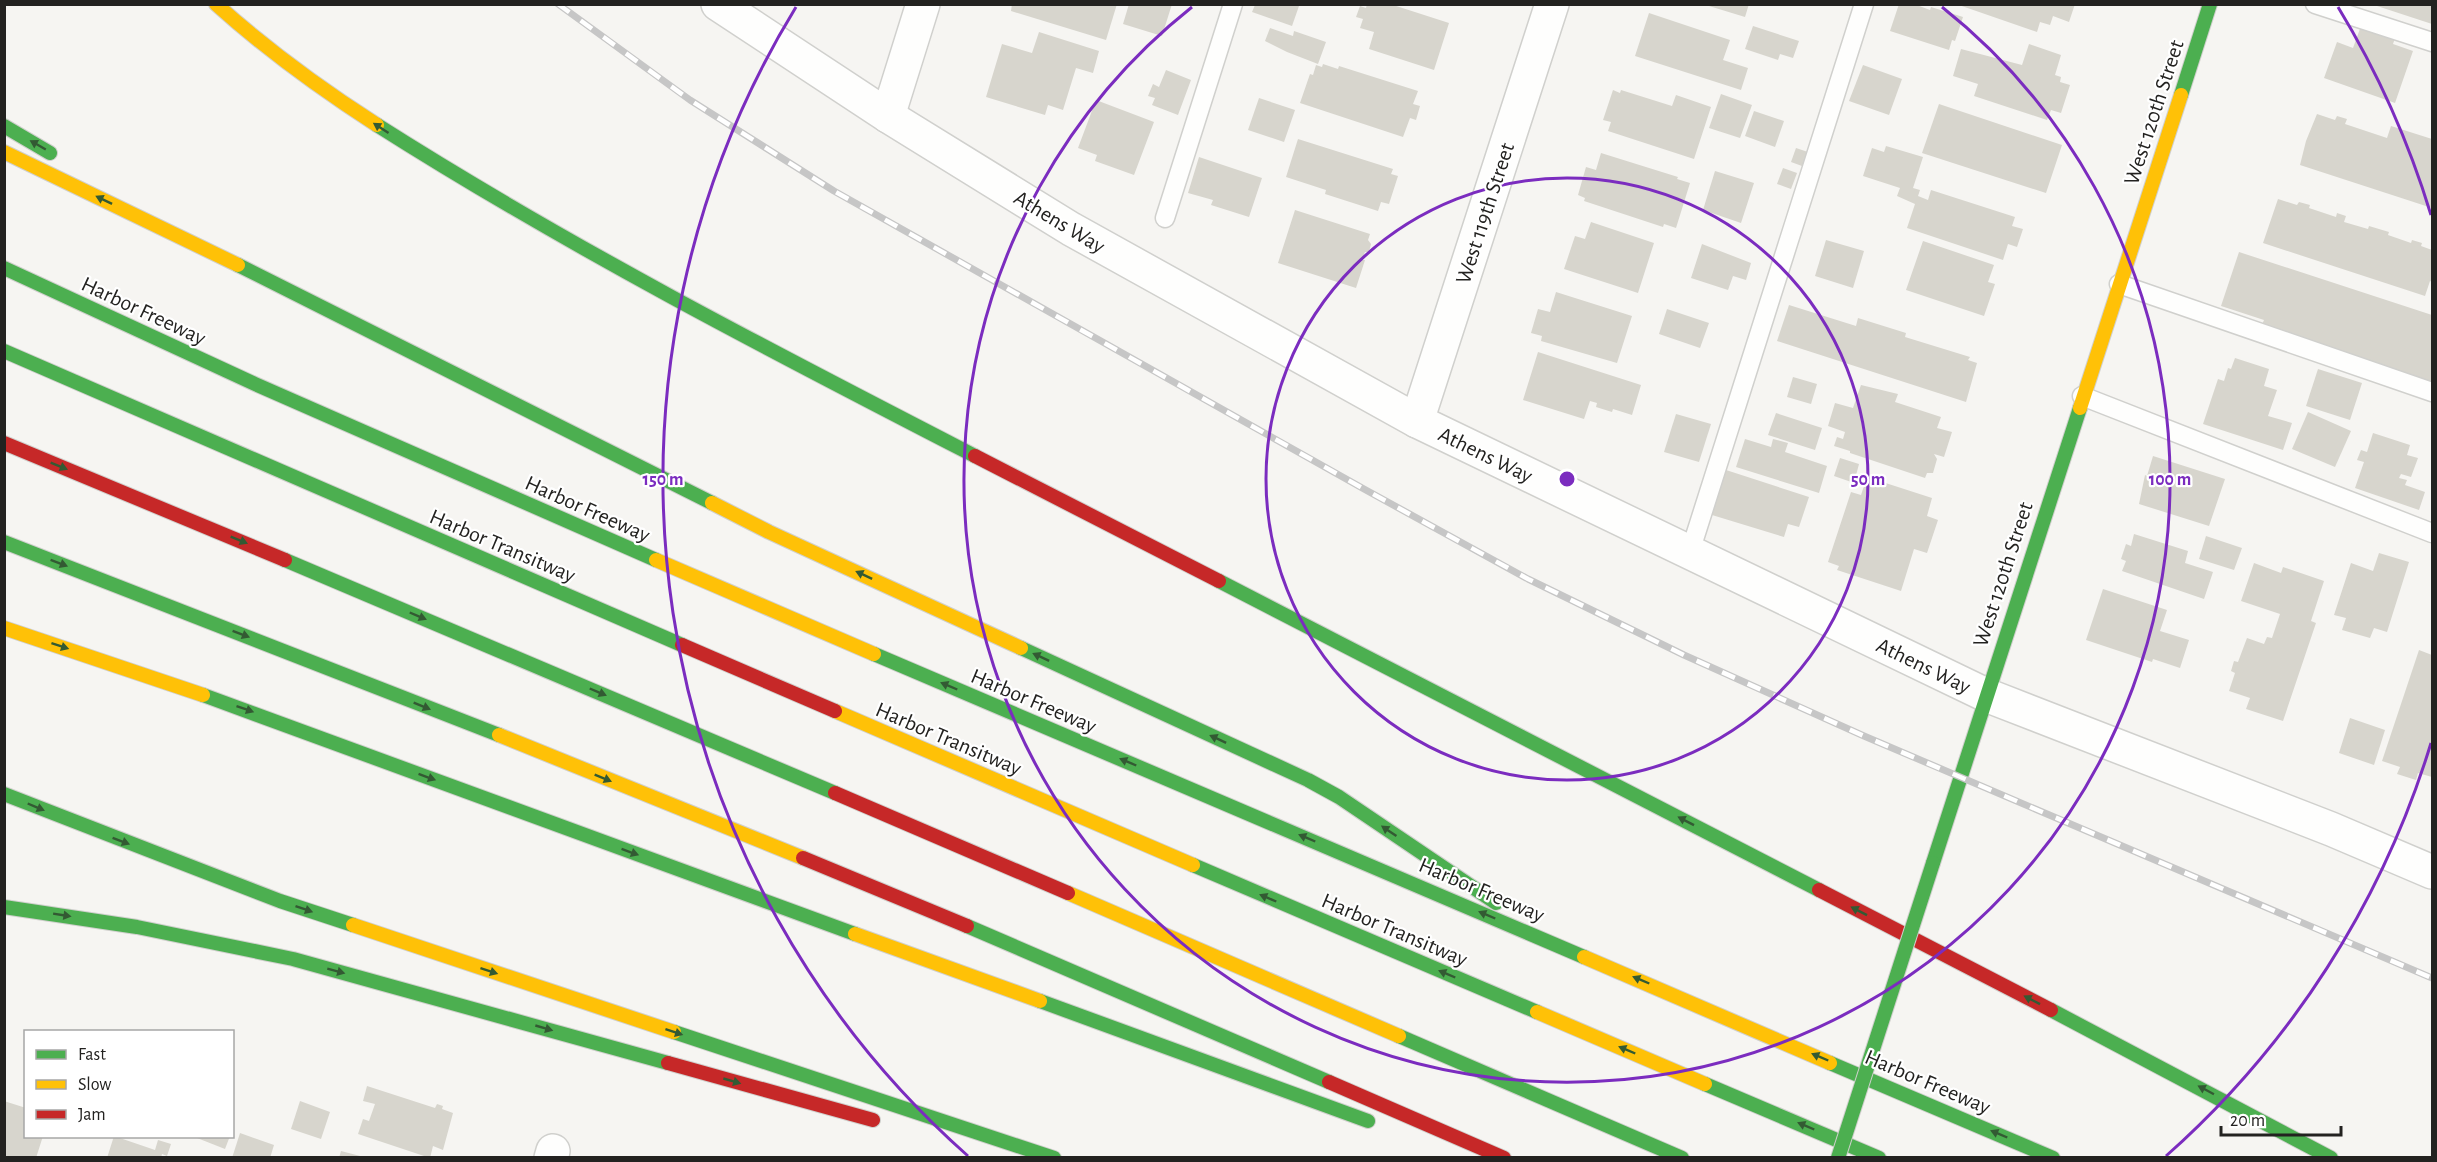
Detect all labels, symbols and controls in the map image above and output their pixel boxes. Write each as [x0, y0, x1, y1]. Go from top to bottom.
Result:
street label: West 120th Street [2120, 37, 2188, 187]
one-way arrow [373, 122, 390, 133]
one-way arrow [30, 140, 46, 151]
street label: West 119th Street [1452, 140, 1518, 287]
street label: Athens Way [1010, 186, 1109, 258]
one-way arrow [95, 195, 112, 204]
street label: Harbor Freeway [78, 273, 210, 349]
street label: Athens Way [1435, 423, 1537, 487]
one-way arrow [50, 461, 68, 471]
centre of rings [1557, 469, 1577, 489]
text: 150 m [643, 471, 683, 489]
text: 50 m [1851, 471, 1885, 489]
text: 100 m [2149, 471, 2191, 489]
street label: Harbor Freeway [522, 472, 654, 546]
street label: West 120th Street [1969, 499, 2037, 649]
street label: Harbor Transitway [426, 505, 579, 587]
one-way arrow [230, 536, 248, 545]
one-way arrow [50, 559, 68, 568]
one-way arrow [855, 571, 872, 580]
one-way arrow [410, 611, 428, 621]
one-way arrow [232, 629, 250, 639]
street label: Athens Way [1873, 634, 1975, 698]
one-way arrow [51, 642, 69, 652]
one-way arrow [1032, 652, 1050, 661]
street label: Harbor Freeway [968, 665, 1100, 737]
one-way arrow [939, 681, 957, 691]
one-way arrow [589, 688, 607, 697]
street label: Harbor Transitway [872, 698, 1025, 780]
one-way arrow [413, 701, 431, 711]
one-way arrow [236, 704, 254, 714]
one-way arrow [1210, 734, 1227, 743]
one-way arrow [1119, 757, 1137, 766]
one-way arrow [419, 773, 437, 783]
one-way arrow [594, 774, 612, 783]
one-way arrow [27, 802, 45, 812]
one-way arrow [1677, 816, 1694, 826]
one-way arrow [1382, 825, 1398, 837]
one-way arrow [1299, 834, 1316, 843]
one-way arrow [113, 837, 131, 847]
one-way arrow [621, 848, 639, 858]
street label: Harbor Freeway [1416, 854, 1548, 926]
street label: Harbor Transitway [1318, 889, 1471, 971]
one-way arrow [1258, 893, 1276, 903]
one-way arrow [295, 905, 313, 914]
one-way arrow [1851, 906, 1868, 915]
one-way arrow [1478, 909, 1496, 919]
one-way arrow [53, 910, 72, 919]
one-way arrow [326, 966, 345, 976]
one-way arrow [480, 967, 498, 977]
one-way arrow [1438, 969, 1456, 978]
one-way arrow [1632, 975, 1650, 984]
one-way arrow [2024, 995, 2041, 1005]
one-way arrow [535, 1024, 553, 1034]
one-way arrow [665, 1028, 683, 1038]
legend [24, 1030, 234, 1138]
one-way arrow [1617, 1045, 1635, 1055]
text: Fast [78, 1046, 106, 1064]
street label: Harbor Freeway [1862, 1046, 1994, 1118]
one-way arrow [1811, 1052, 1829, 1061]
text: Slow [78, 1076, 111, 1094]
one-way arrow [722, 1076, 741, 1086]
one-way arrow [2197, 1085, 2214, 1095]
scale bar [2221, 1099, 2341, 1137]
text: Jam [78, 1106, 106, 1124]
text: 20 m [2230, 1112, 2265, 1130]
one-way arrow [1797, 1121, 1815, 1131]
one-way arrow [1990, 1129, 2008, 1138]

